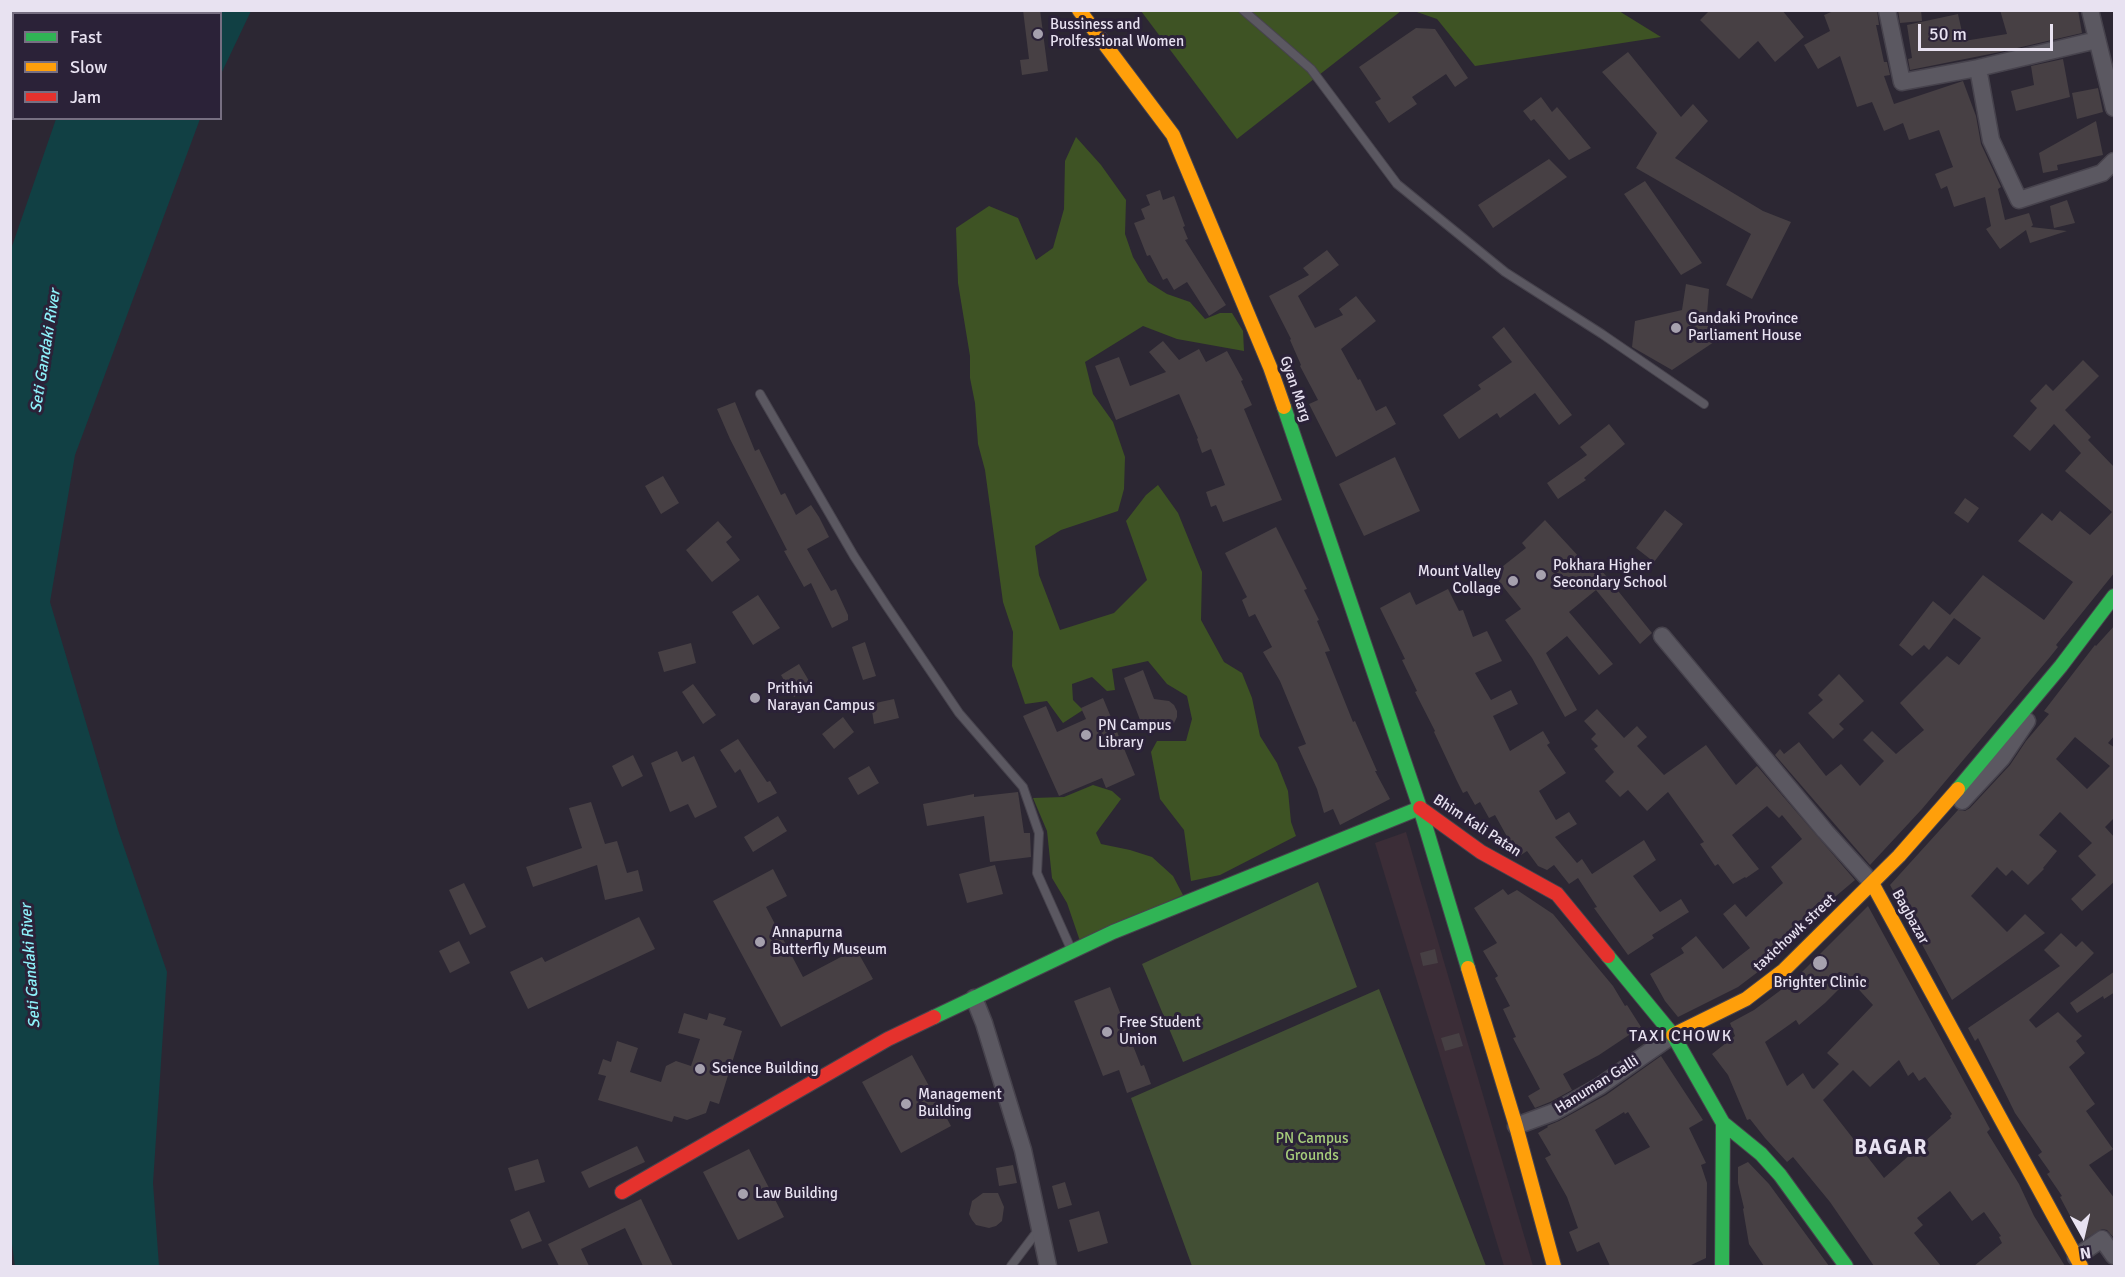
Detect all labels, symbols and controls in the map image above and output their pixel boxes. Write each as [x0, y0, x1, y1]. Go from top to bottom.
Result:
legend [12, 12, 222, 120]
scale bar [1921, 12, 2056, 50]
place label: Bussiness and Prolfessional Women [1050, 16, 1184, 51]
text: 50 m [1929, 23, 1967, 45]
text: Fast [70, 26, 102, 48]
marker: Bussiness and Prolfessional Women [1031, 27, 1045, 41]
text: Slow [70, 56, 107, 78]
text: Jam [70, 86, 101, 108]
water label: Seti Gandaki River [27, 288, 65, 414]
place label: Gandaki Province Parliament House [1688, 310, 1802, 345]
marker: Gandaki Province Parliament House [1669, 321, 1683, 335]
street label: Gyan Marg [1275, 354, 1315, 424]
place label: Pokhara Higher Secondary School [1553, 557, 1667, 592]
place label: Mount Valley Collage [1418, 563, 1501, 598]
marker: Pokhara Higher Secondary School [1534, 568, 1548, 582]
marker: Mount Valley Collage [1506, 574, 1520, 588]
place label: Prithivi Narayan Campus [767, 680, 875, 715]
marker: Prithivi Narayan Campus [748, 691, 762, 705]
place label: PN Campus Library [1098, 717, 1171, 752]
marker: PN Campus Library [1079, 728, 1093, 742]
street label: Bhim Kali Patan [1430, 791, 1524, 861]
street label: Bagbazar [1888, 886, 1932, 948]
street label: taxichowk street [1750, 890, 1840, 976]
water label: Seti Gandaki River [17, 903, 45, 1029]
place label: Annapurna Butterfly Museum [772, 924, 887, 959]
marker: Annapurna Butterfly Museum [753, 935, 767, 949]
marker: Brighter Clinic [1811, 954, 1829, 972]
place label: Brighter Clinic [1774, 974, 1866, 992]
place label: Free Student Union [1119, 1014, 1201, 1049]
marker: Free Student Union [1100, 1025, 1114, 1039]
district label: TAXI CHOWK [1629, 1027, 1733, 1047]
street label: Hanuman Galli [1552, 1052, 1642, 1118]
place label: Science Building [712, 1060, 819, 1078]
marker: Science Building [693, 1062, 707, 1076]
place label: Management Building [918, 1086, 1002, 1121]
marker: Management Building [899, 1097, 913, 1111]
park label: PN Campus Grounds [1275, 1130, 1349, 1165]
district label: BAGAR [1854, 1135, 1928, 1161]
place label: Law Building [755, 1185, 838, 1203]
marker: Law Building [736, 1187, 750, 1201]
north arrow [2053, 1205, 2113, 1265]
text: N [2079, 1242, 2092, 1264]

